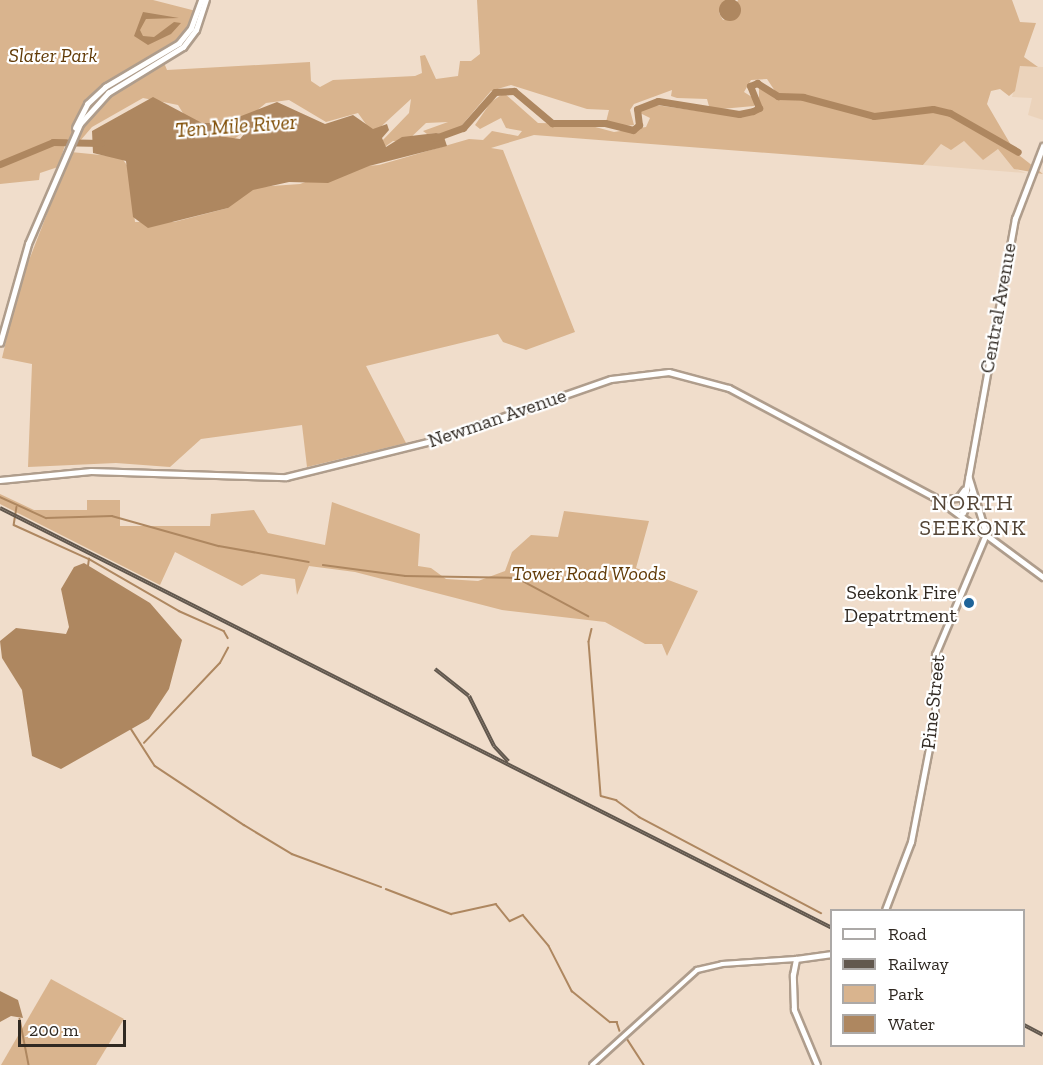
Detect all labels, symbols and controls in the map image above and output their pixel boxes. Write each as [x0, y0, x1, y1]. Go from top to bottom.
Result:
park label: Slater Park [9, 43, 97, 67]
water label: Ten Mile River [174, 109, 298, 143]
street label: Central Avenue [975, 241, 1021, 375]
street label: Newman Avenue [424, 383, 570, 453]
district label: NORTH SEEKONK [919, 489, 1027, 540]
park label: Tower Road Woods [511, 561, 667, 585]
place label: Seekonk Fire Depatrtment [844, 580, 957, 627]
marker: Seekonk Fire Depatrtment [962, 596, 976, 610]
street label: Pine Street [916, 653, 950, 751]
legend [830, 909, 1025, 1047]
text: Road [888, 923, 927, 945]
text: Railway [888, 953, 949, 975]
text: Park [888, 983, 924, 1005]
scale bar [21, 1008, 129, 1046]
text: Water [888, 1013, 935, 1035]
text: 200 m [29, 1019, 79, 1041]

